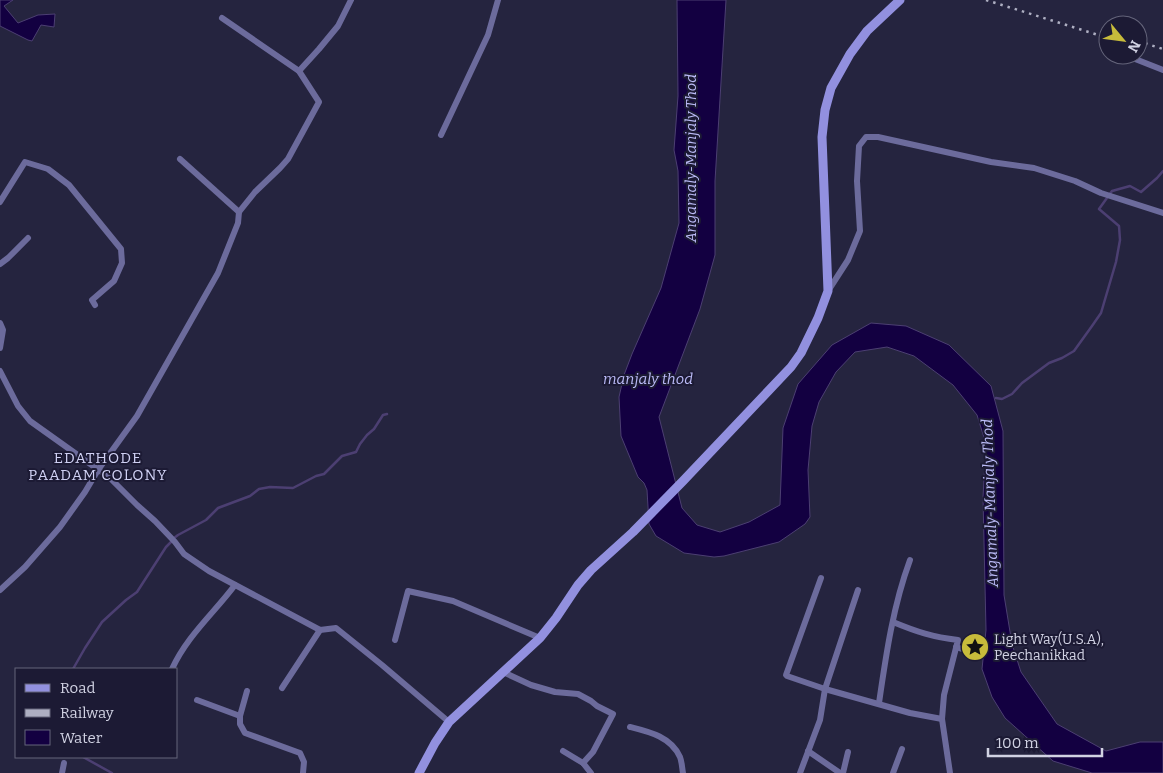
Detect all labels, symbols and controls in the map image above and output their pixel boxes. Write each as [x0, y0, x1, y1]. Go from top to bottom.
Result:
north arrow [1098, 15, 1148, 65]
text: N [1124, 37, 1144, 55]
water label: Angamaly-Manjaly Thod [682, 74, 700, 243]
water label: manjaly thod [603, 370, 693, 388]
water label: Angamaly-Manjaly Thod [978, 418, 1002, 588]
district label: EDATHODE PAADAM COLONY [28, 449, 168, 484]
place label: Light Way(U.S.A), Peechanikkad [994, 631, 1104, 664]
place icon: Light Way(U.S.A), Peechanikkad [960, 632, 990, 662]
legend [15, 668, 178, 758]
text: Road [60, 679, 95, 697]
text: Railway [60, 704, 114, 722]
scale bar [988, 726, 1102, 758]
text: Water [60, 729, 103, 747]
text: 100 m [996, 734, 1039, 752]

